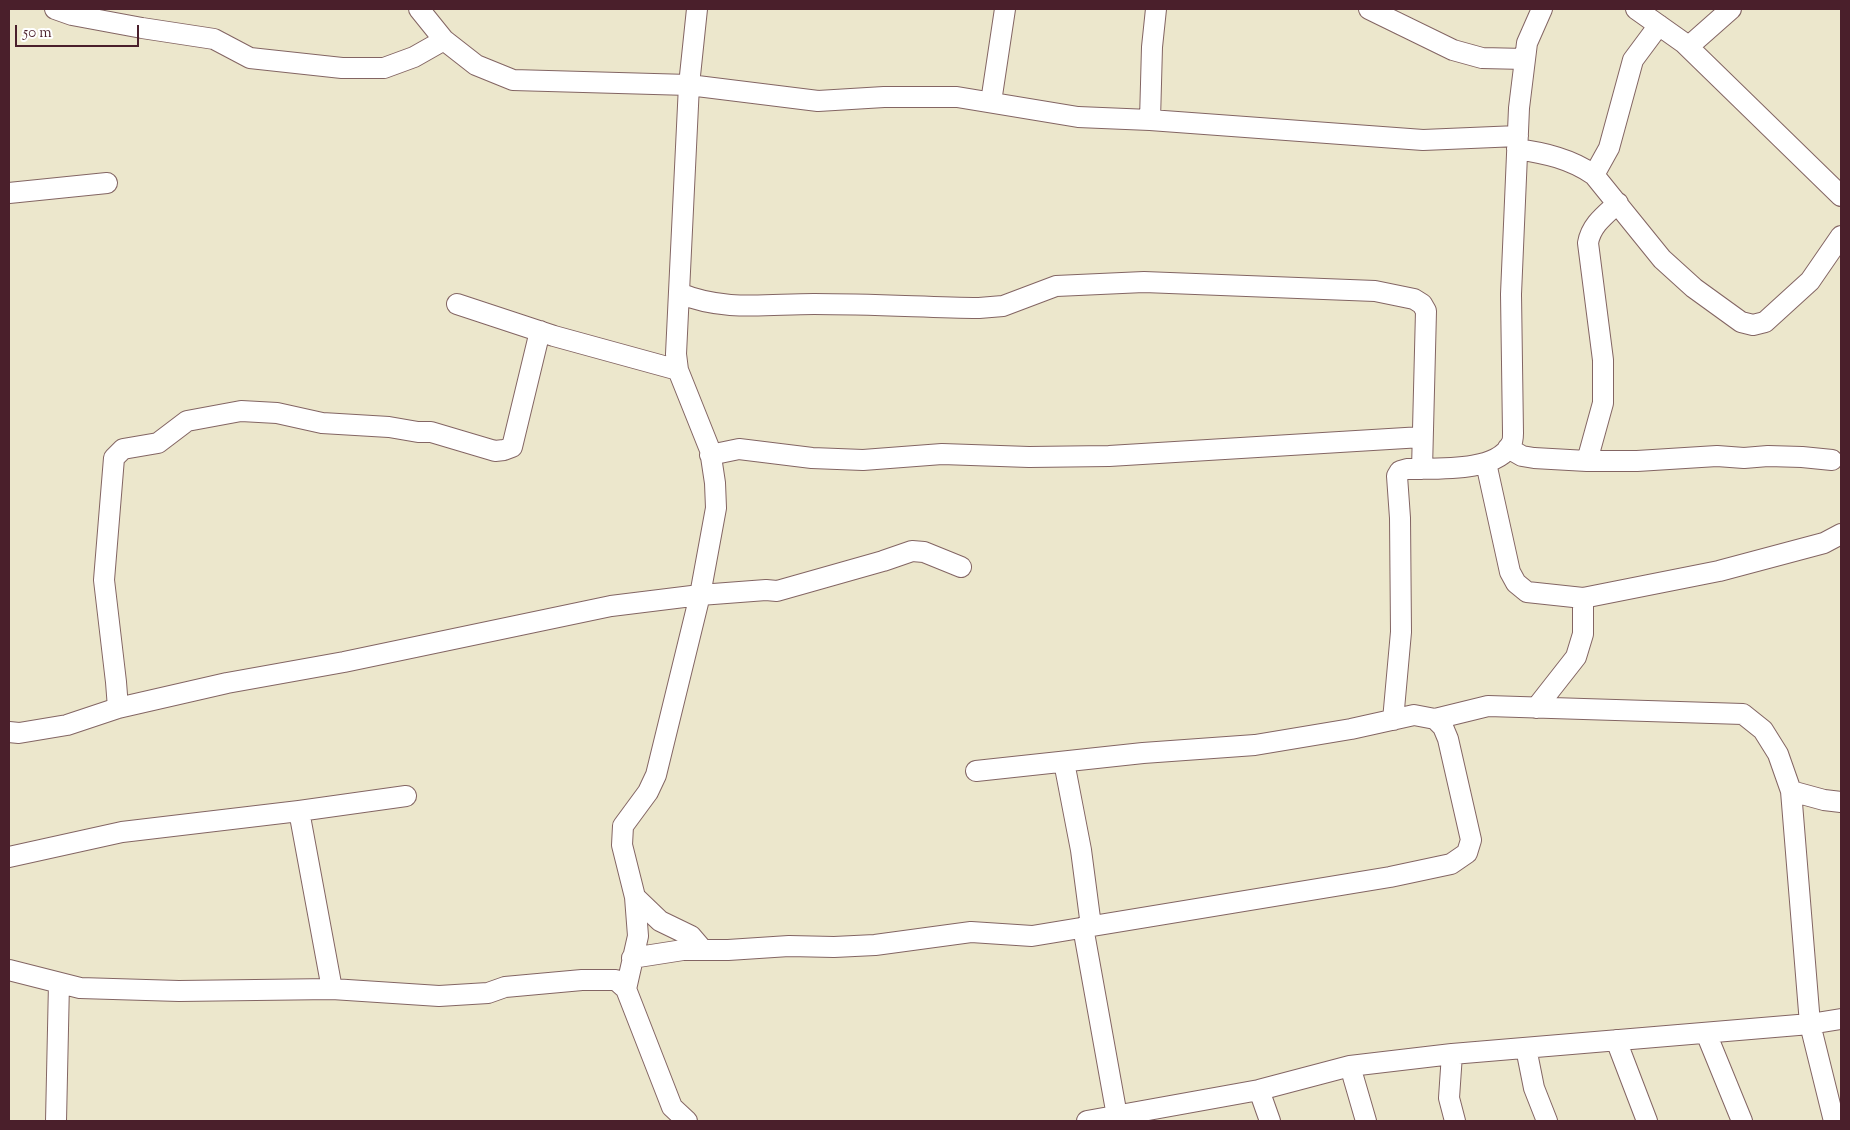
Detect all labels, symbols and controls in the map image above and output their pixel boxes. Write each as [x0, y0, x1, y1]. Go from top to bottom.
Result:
scale bar [18, 15, 141, 47]
text: 50 m [23, 23, 52, 44]

